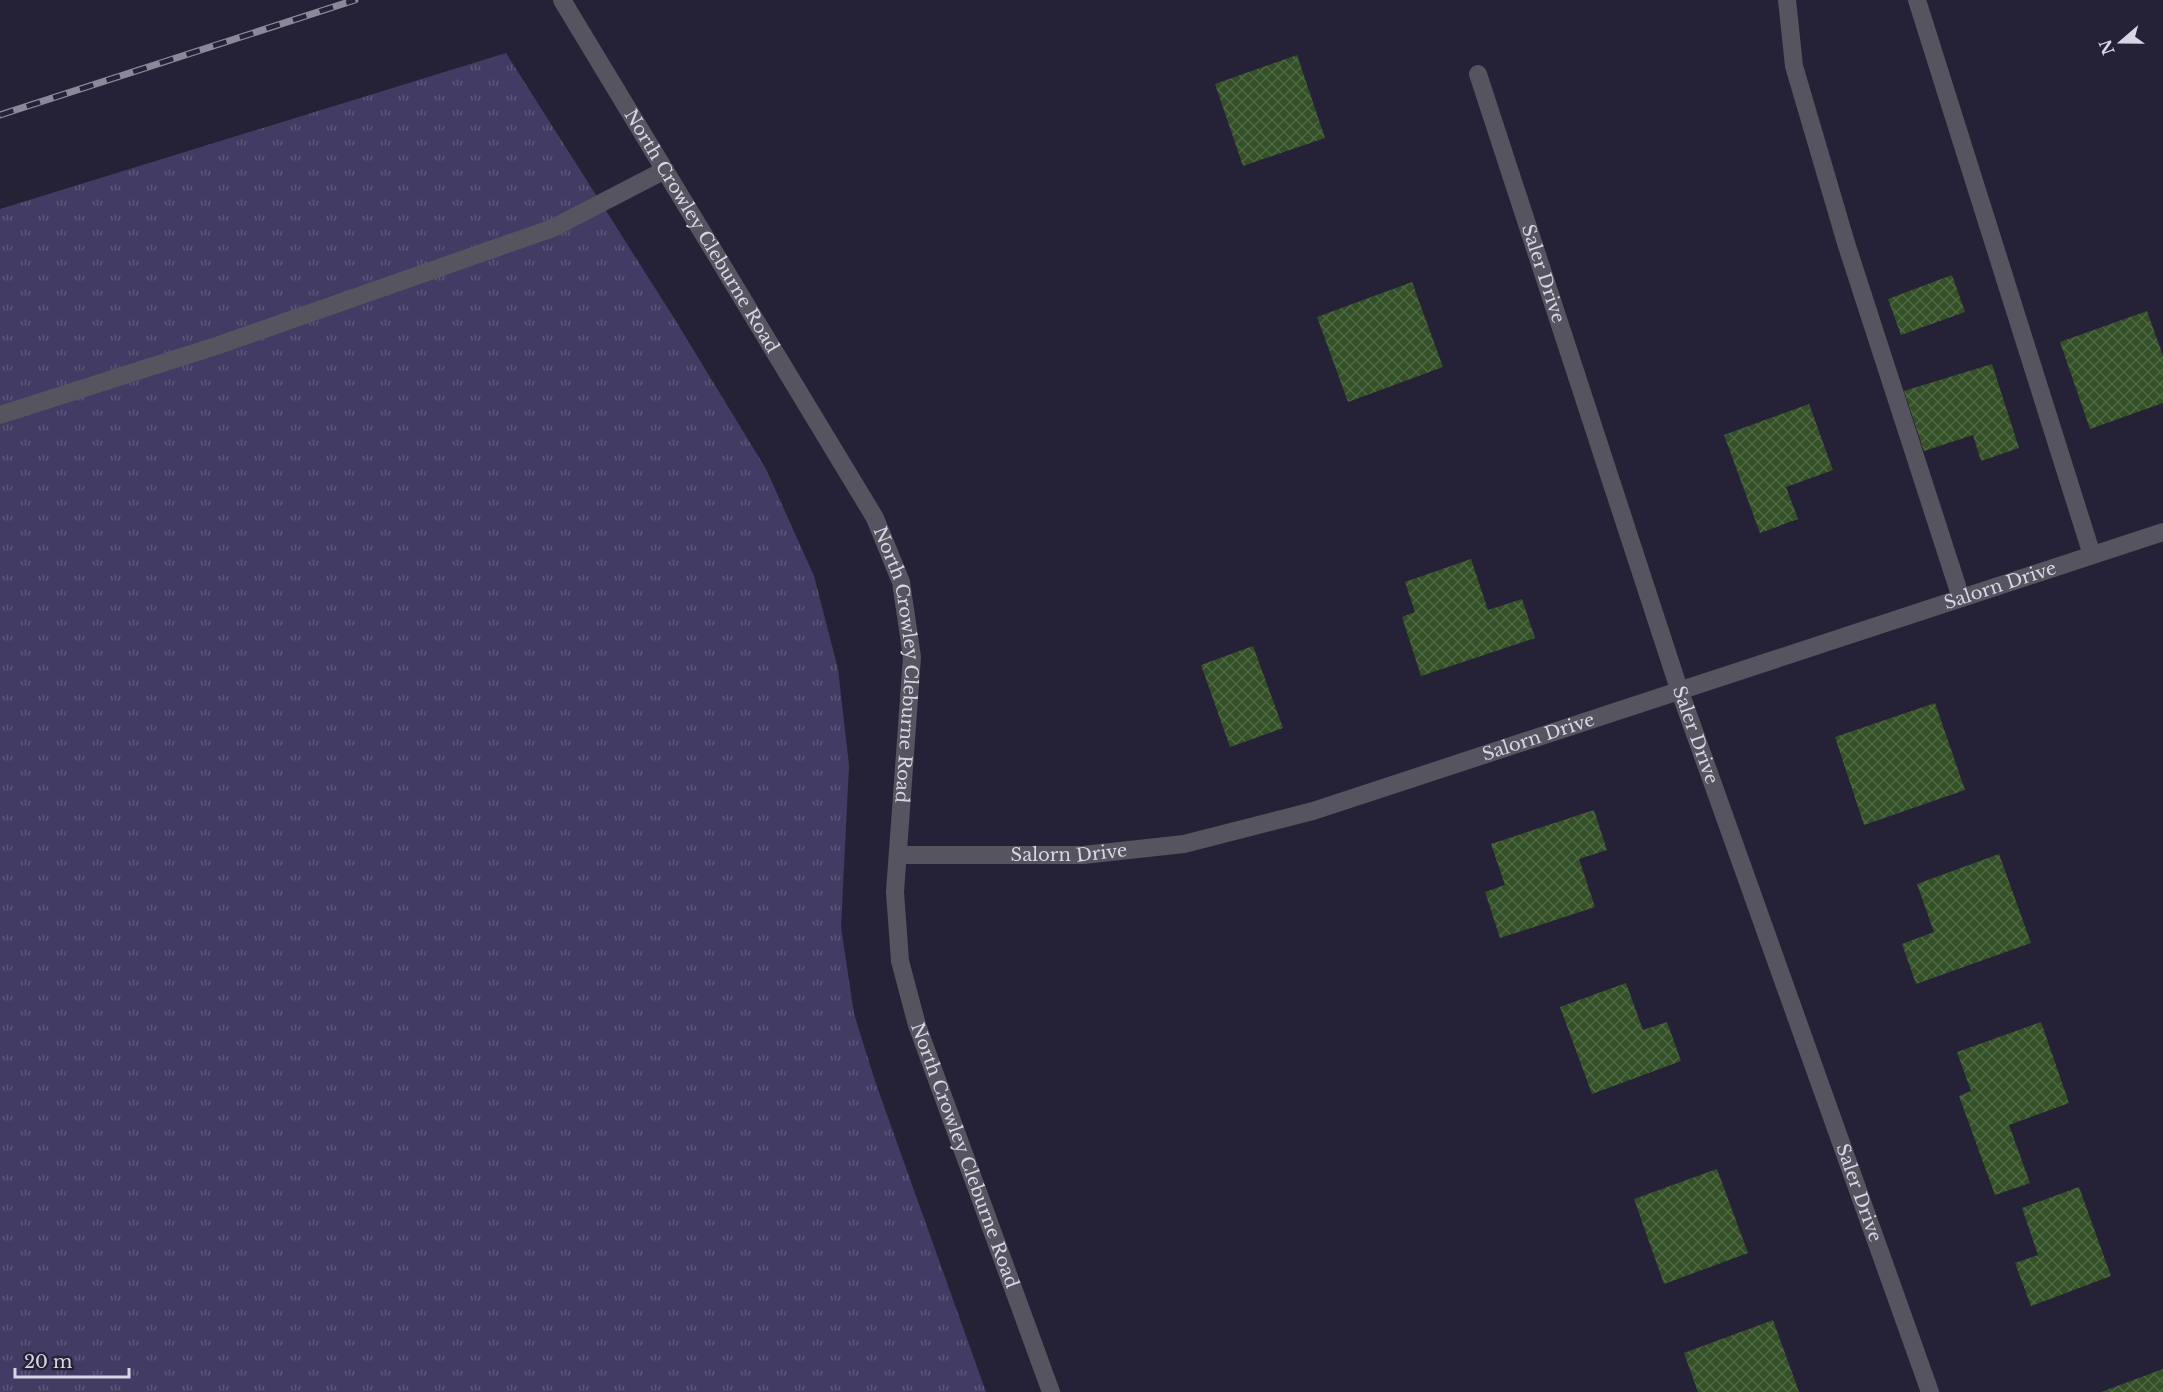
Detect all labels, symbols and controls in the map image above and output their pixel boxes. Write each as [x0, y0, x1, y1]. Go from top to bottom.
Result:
north arrow [2091, 12, 2151, 72]
text: N [2095, 37, 2119, 58]
street label: North Crowley Cleburne Road [620, 105, 784, 357]
street label: Saler Drive [1517, 221, 1570, 326]
street label: North Crowley Cleburne Road [869, 523, 923, 804]
street label: Salorn Drive [1941, 557, 2059, 614]
street label: Saler Drive [1668, 683, 1723, 787]
street label: Salorn Drive [1479, 708, 1597, 766]
street label: Salorn Drive [1011, 839, 1128, 867]
street label: North Crowley Cleburne Road [906, 1020, 1023, 1291]
street label: Saler Drive [1831, 1141, 1886, 1245]
scale bar [15, 1341, 129, 1379]
text: 20 m [24, 1351, 72, 1373]

